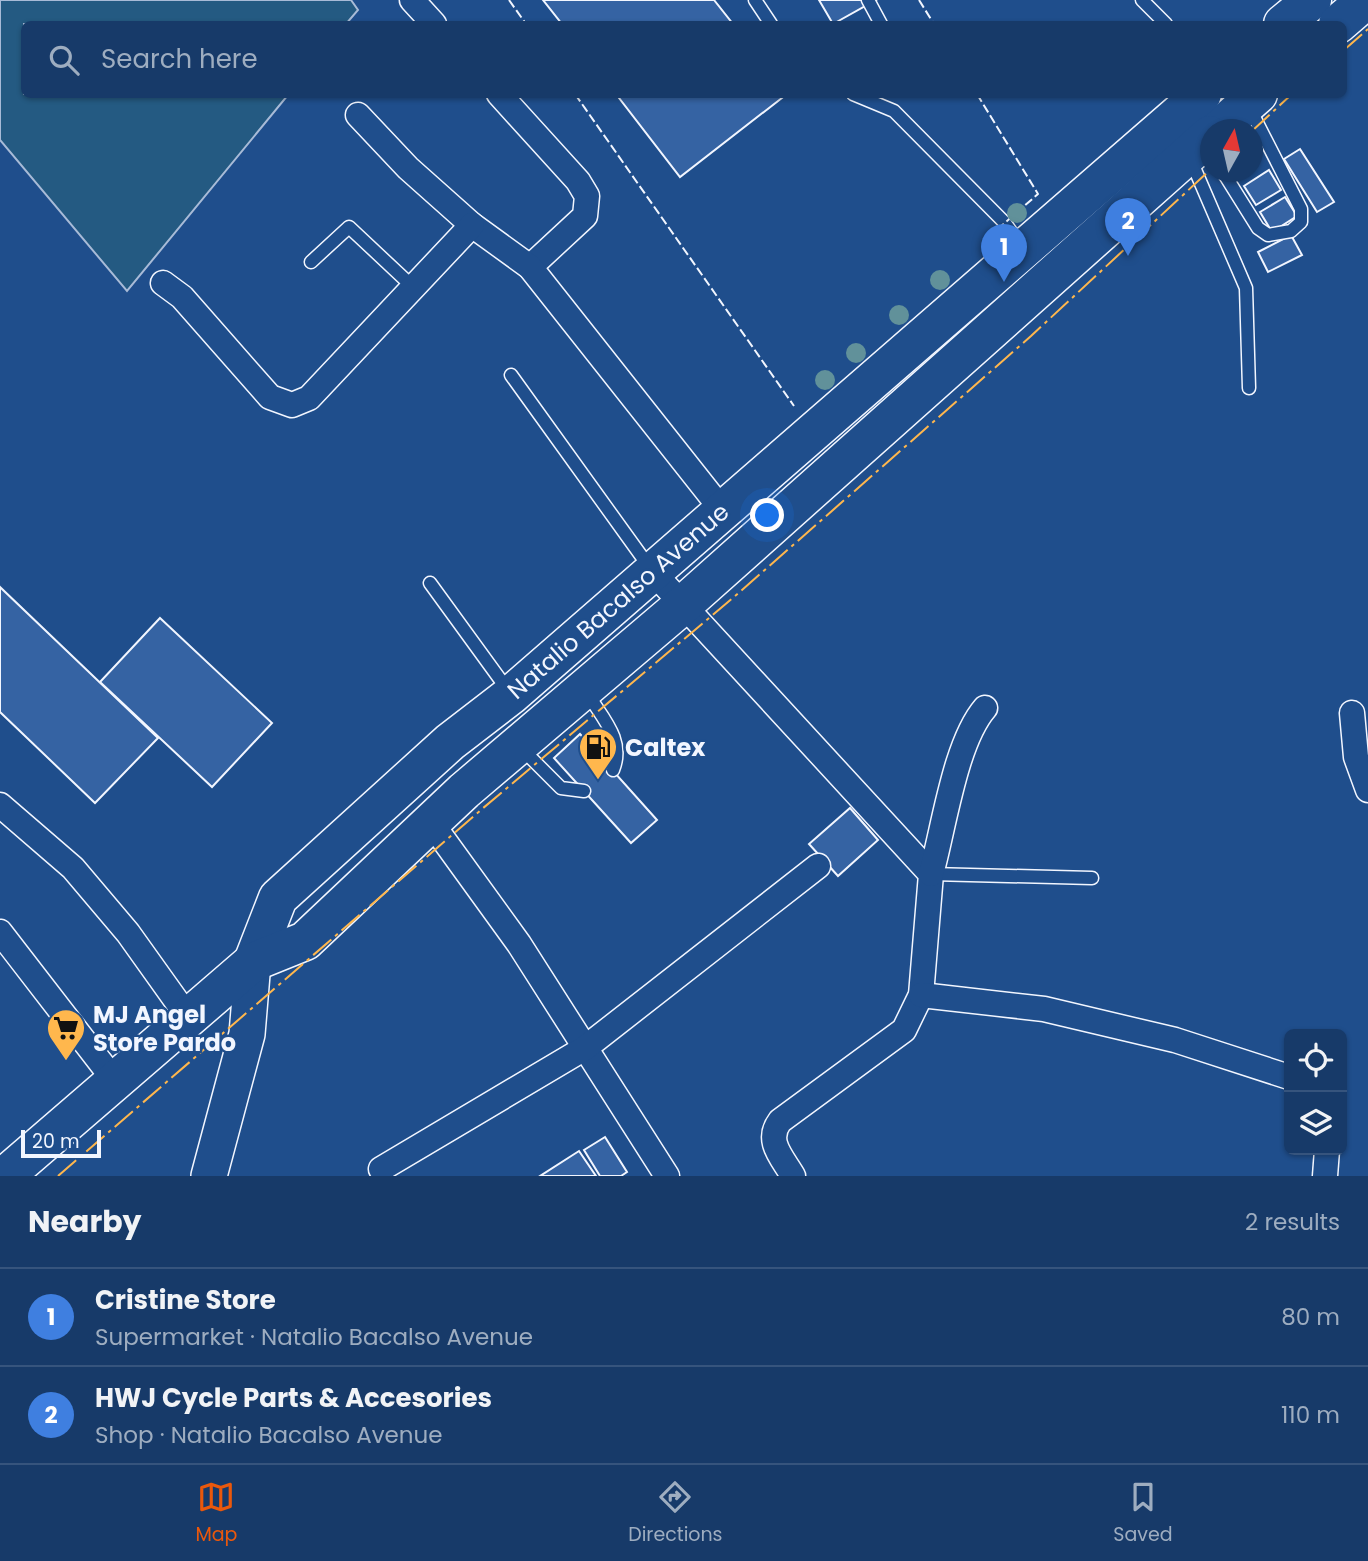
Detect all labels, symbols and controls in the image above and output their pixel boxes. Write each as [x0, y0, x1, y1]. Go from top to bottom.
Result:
search box [21, 21, 1347, 98]
icon: search [45, 41, 83, 79]
text: Search here [101, 41, 258, 77]
north arrow [1200, 119, 1263, 182]
pin: 2 [1105, 198, 1151, 256]
pin: 1 [981, 224, 1027, 282]
street label: Natalio Bacalso Avenue [500, 495, 736, 707]
your location [750, 498, 784, 532]
fuel station icon: Caltex [577, 726, 619, 781]
place label: Caltex [625, 731, 706, 764]
place label: MJ Angel Store Pardo [93, 998, 236, 1059]
supermarket icon: MJ Angel Store Pardo [45, 1007, 87, 1062]
map controls [1284, 1029, 1347, 1155]
button: locate [1284, 1029, 1347, 1092]
button: layers [1284, 1092, 1347, 1155]
scale bar [21, 1127, 102, 1159]
text: 20 m [32, 1128, 80, 1155]
text: Nearby [28, 1200, 142, 1243]
text: 2 results [1245, 1206, 1340, 1238]
text: Cristine Store [95, 1282, 276, 1318]
text: 1 [47, 1301, 55, 1333]
text: 80 m [1281, 1301, 1340, 1333]
text: Supermarket · Natalio Bacalso Avenue [95, 1321, 533, 1353]
text: HWJ Cycle Parts & Accesories [95, 1380, 492, 1416]
text: 2 [44, 1399, 58, 1431]
text: 110 m [1281, 1399, 1340, 1431]
text: Shop · Natalio Bacalso Avenue [95, 1419, 443, 1451]
tab: Map [195, 1478, 237, 1549]
tab: Directions [628, 1478, 723, 1549]
tab: Saved [1113, 1478, 1173, 1549]

